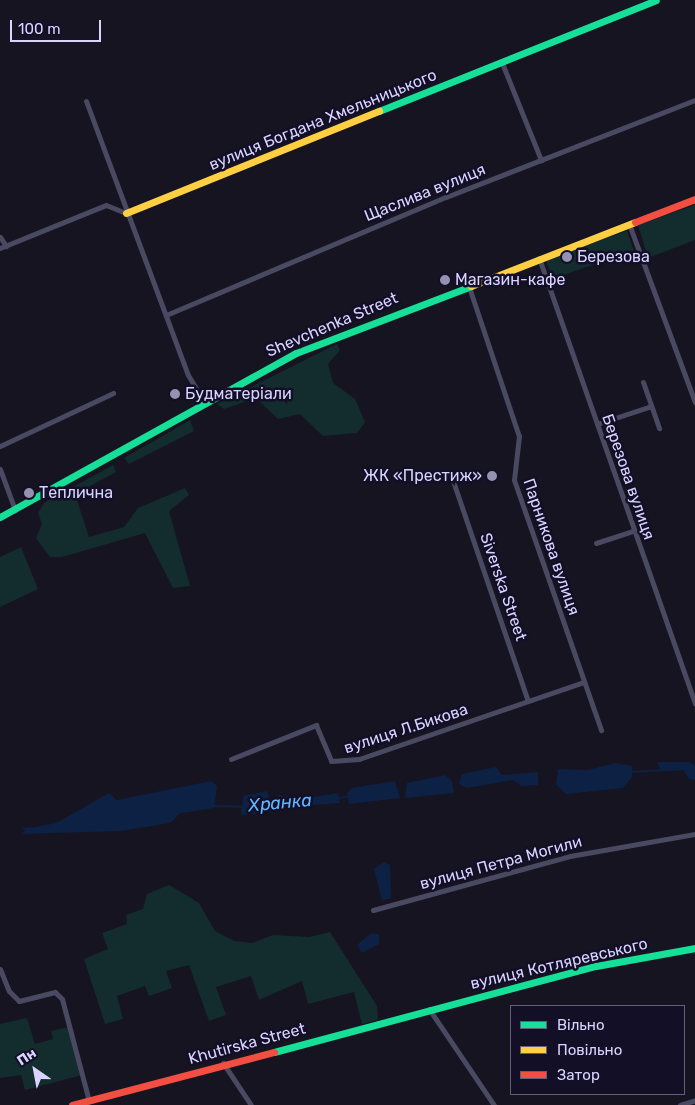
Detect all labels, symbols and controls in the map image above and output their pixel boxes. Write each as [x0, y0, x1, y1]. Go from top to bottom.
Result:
scale bar [12, 10, 104, 42]
text: 100 m [18, 20, 60, 38]
street label: вулиця Богдана Хмельницького [206, 65, 440, 175]
street label: Щаслива вулиця [362, 160, 488, 226]
place label: Березова [577, 247, 650, 267]
marker: Березова [561, 251, 573, 263]
place label: Магазин-кафе [455, 270, 566, 290]
marker: Магазин-кафе [439, 274, 451, 286]
street label: Shevchenka Street [263, 289, 401, 361]
place label: Будматеріали [185, 384, 292, 404]
marker: Будматеріали [169, 388, 181, 400]
street label: Березова вулиця [597, 412, 659, 542]
place label: ЖК «Престиж» [363, 466, 482, 486]
marker: ЖК «Престиж» [486, 470, 498, 482]
street label: Парникова вулиця [519, 476, 583, 618]
place label: Теплична [39, 483, 113, 503]
marker: Теплична [23, 487, 35, 499]
street label: Siverska Street [476, 531, 530, 643]
street label: вулиця Л.Бикова [342, 700, 470, 758]
water label: Хранка [247, 789, 313, 817]
street label: вулиця Петра Могили [418, 832, 584, 894]
street label: вулиця Котляревського [468, 934, 650, 994]
legend [510, 1005, 685, 1095]
text: Вільно [557, 1016, 605, 1034]
street label: Khutirska Street [186, 1019, 308, 1069]
text: Повільно [557, 1041, 622, 1059]
north arrow [10, 1045, 60, 1095]
text: Пн [14, 1045, 39, 1069]
text: Затор [557, 1066, 600, 1084]

